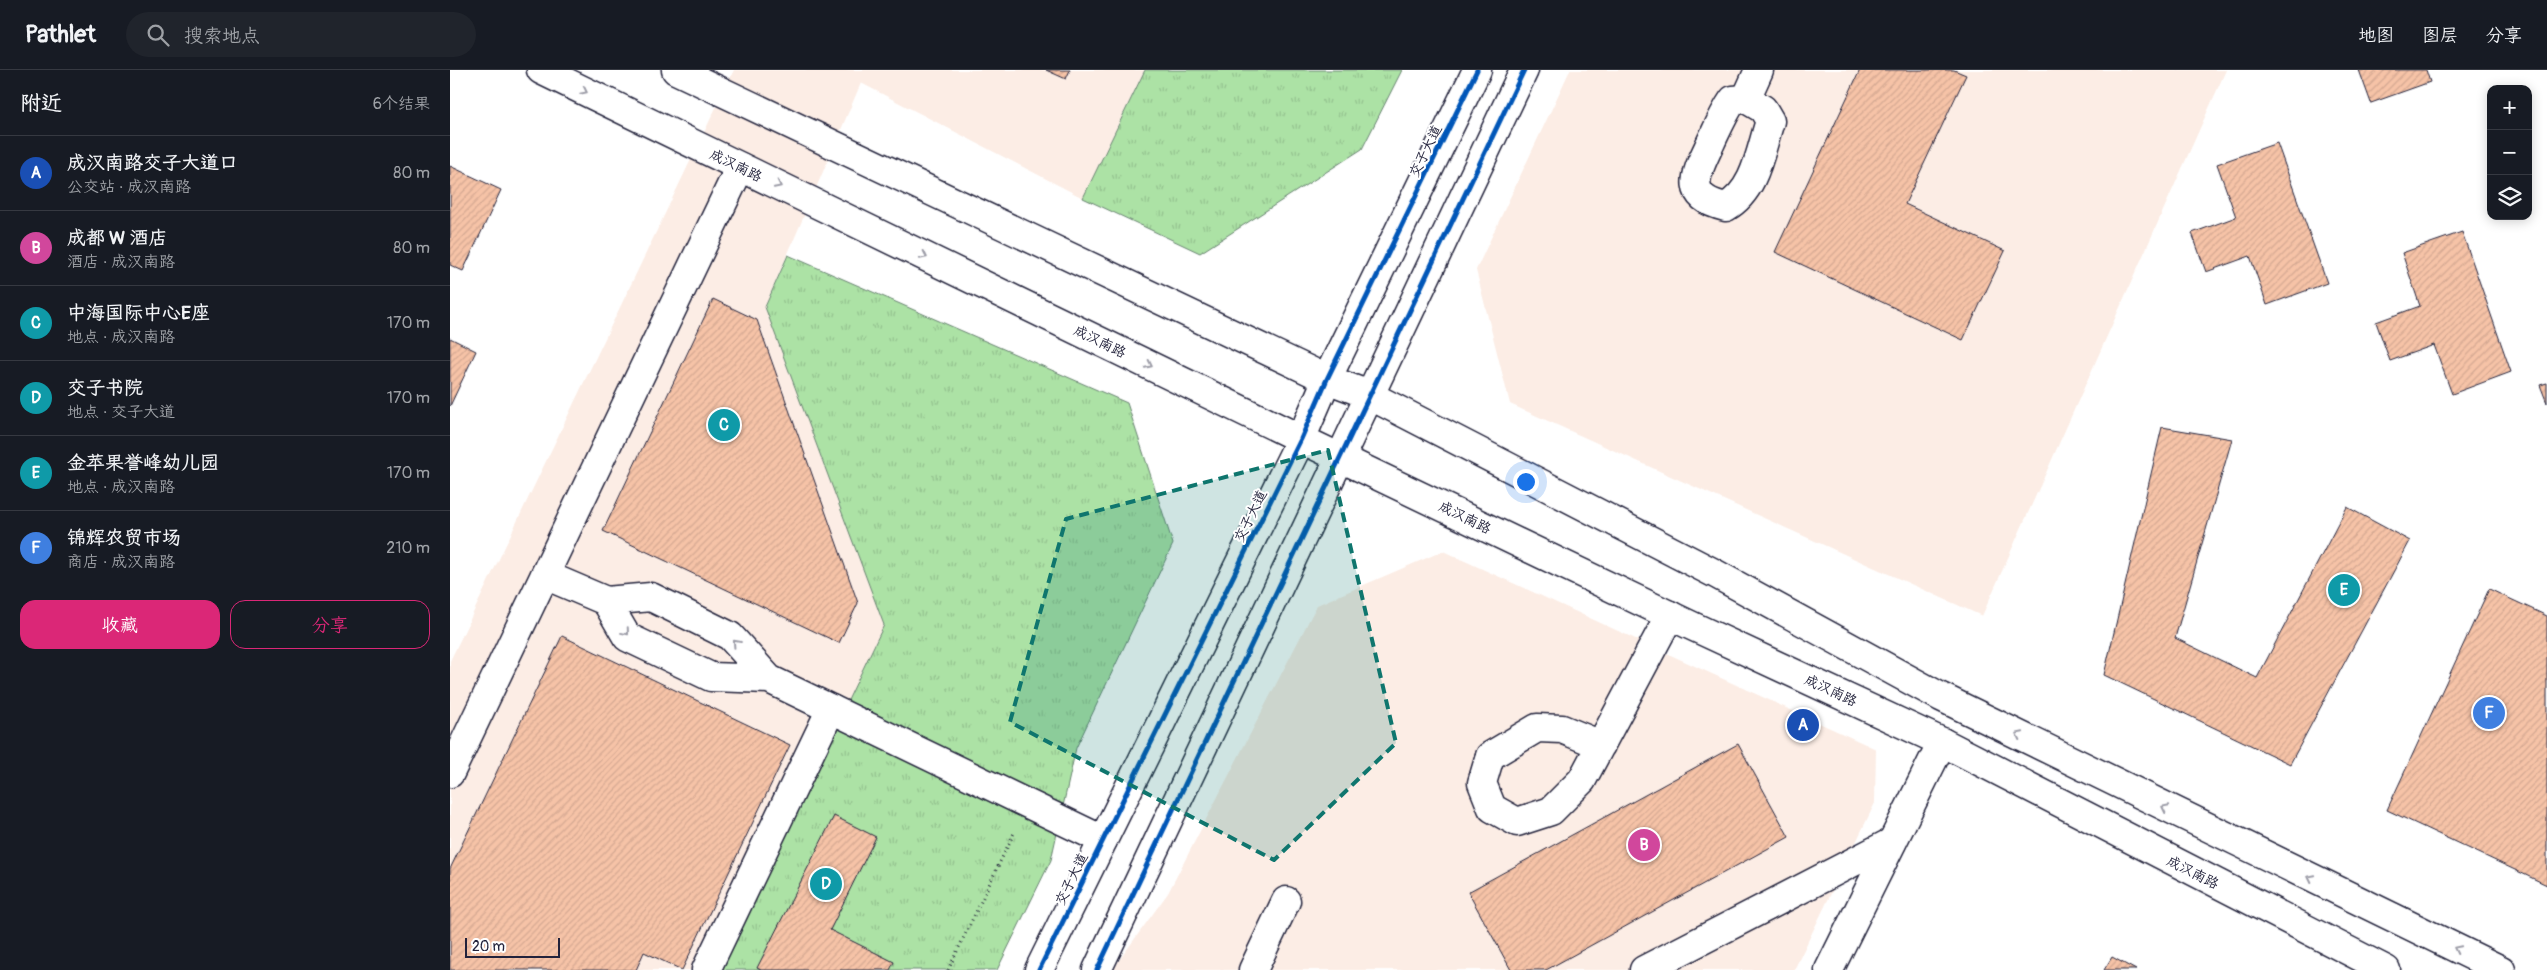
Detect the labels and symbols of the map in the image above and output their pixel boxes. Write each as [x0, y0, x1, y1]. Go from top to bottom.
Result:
one-way arrow [579, 85, 588, 95]
street label: 交子大道 [1406, 122, 1445, 180]
street label: 成汉南路 [707, 146, 765, 185]
one-way arrow [773, 179, 782, 189]
one-way arrow [919, 250, 928, 260]
street label: 成汉南路 [1071, 322, 1129, 361]
one-way arrow [1144, 359, 1153, 369]
pin: C [708, 406, 740, 444]
your location [1513, 469, 1539, 495]
street label: 交子大道 [1231, 487, 1270, 545]
street label: 成汉南路 [1436, 498, 1494, 537]
pin: E [2328, 571, 2360, 609]
one-way arrow [620, 627, 629, 636]
one-way arrow [733, 639, 742, 648]
street label: 成汉南路 [1802, 671, 1860, 710]
pin: F [2473, 694, 2505, 732]
pin: A [1787, 706, 1819, 744]
one-way arrow [2015, 731, 2024, 741]
one-way arrow [2161, 804, 2170, 814]
pin: B [1628, 826, 1660, 864]
street label: 交子大道 [1052, 850, 1091, 908]
street label: 成汉南路 [2164, 852, 2222, 893]
pin: D [810, 865, 842, 903]
one-way arrow [2307, 874, 2316, 884]
scale bar [465, 935, 560, 958]
one-way arrow [2453, 945, 2462, 955]

